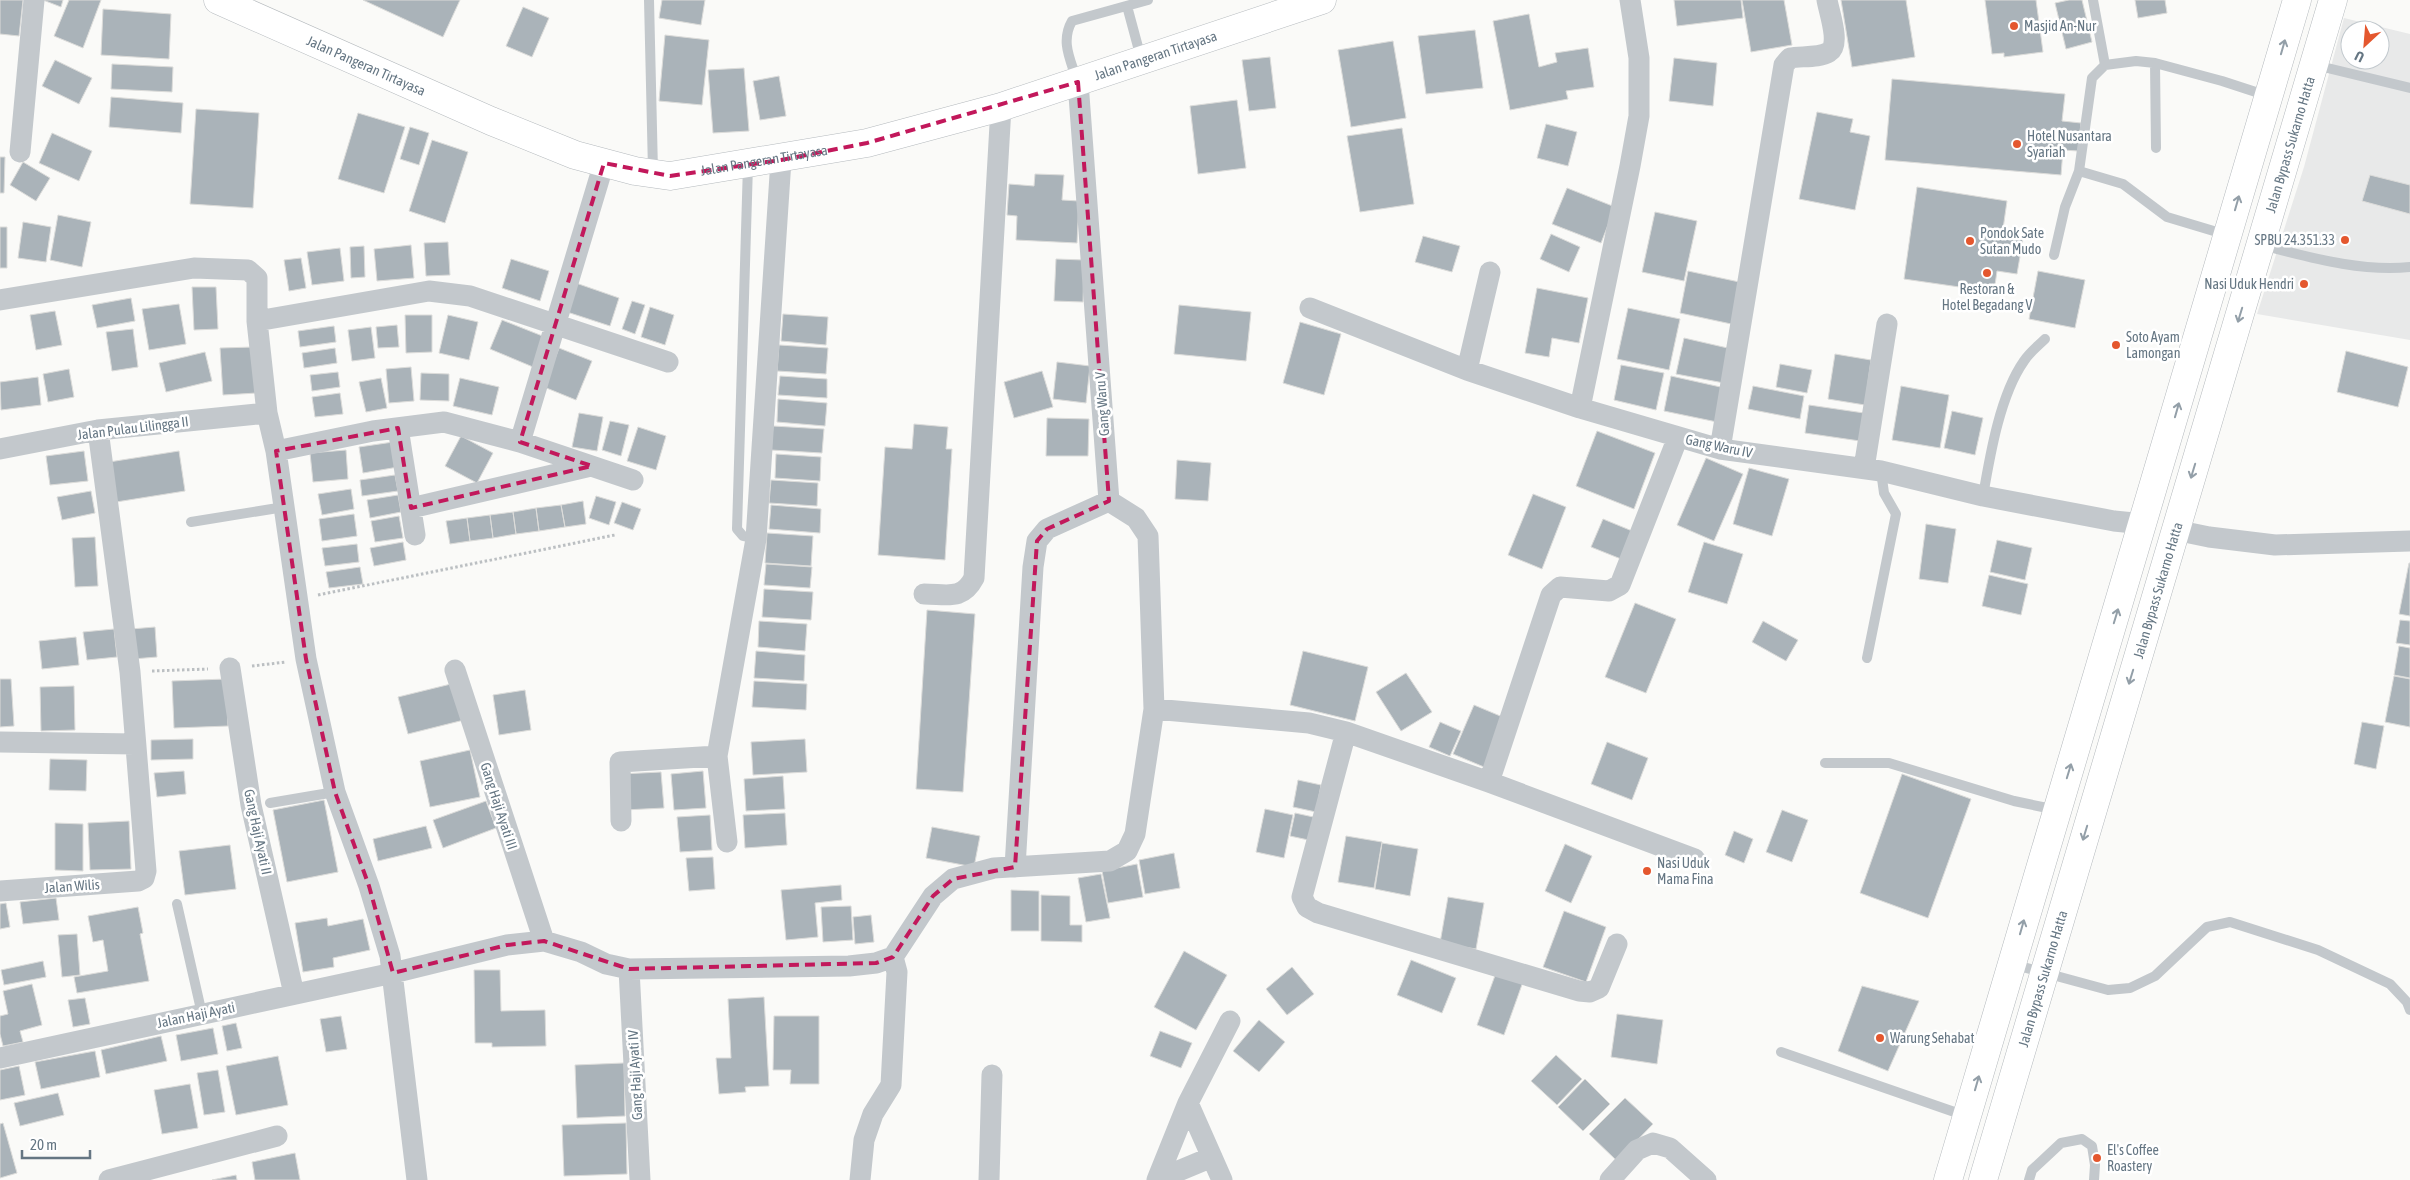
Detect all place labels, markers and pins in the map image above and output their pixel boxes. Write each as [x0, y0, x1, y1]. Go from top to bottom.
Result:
place label: Masjid An-Nur [2024, 18, 2097, 34]
marker: Masjid An-Nur [2008, 20, 2020, 32]
place label: Hotel Nusantara Syariah [2027, 128, 2112, 160]
marker: Hotel Nusantara Syariah [2011, 138, 2023, 150]
place label: Pondok Sate Sutan Mudo [1980, 225, 2044, 257]
place label: SPBU 24.351.33 [2254, 232, 2335, 248]
marker: SPBU 24.351.33 [2339, 234, 2351, 246]
marker: Pondok Sate Sutan Mudo [1964, 235, 1976, 247]
marker: Restoran & Hotel Begadang V [1981, 267, 1993, 279]
place label: Nasi Uduk Hendri [2204, 276, 2294, 292]
marker: Nasi Uduk Hendri [2298, 278, 2310, 290]
place label: Restoran & Hotel Begadang V [1942, 281, 2032, 313]
place label: Soto Ayam Lamongan [2126, 329, 2180, 361]
marker: Soto Ayam Lamongan [2110, 339, 2122, 351]
place label: Nasi Uduk Mama Fina [1657, 855, 1714, 887]
marker: Nasi Uduk Mama Fina [1641, 865, 1653, 877]
place label: Warung Sehabat [1890, 1030, 1975, 1046]
marker: Warung Sehabat [1874, 1032, 1886, 1044]
place label: El's Coffee Roastery [2107, 1142, 2159, 1174]
marker: El's Coffee Roastery [2091, 1152, 2103, 1164]

